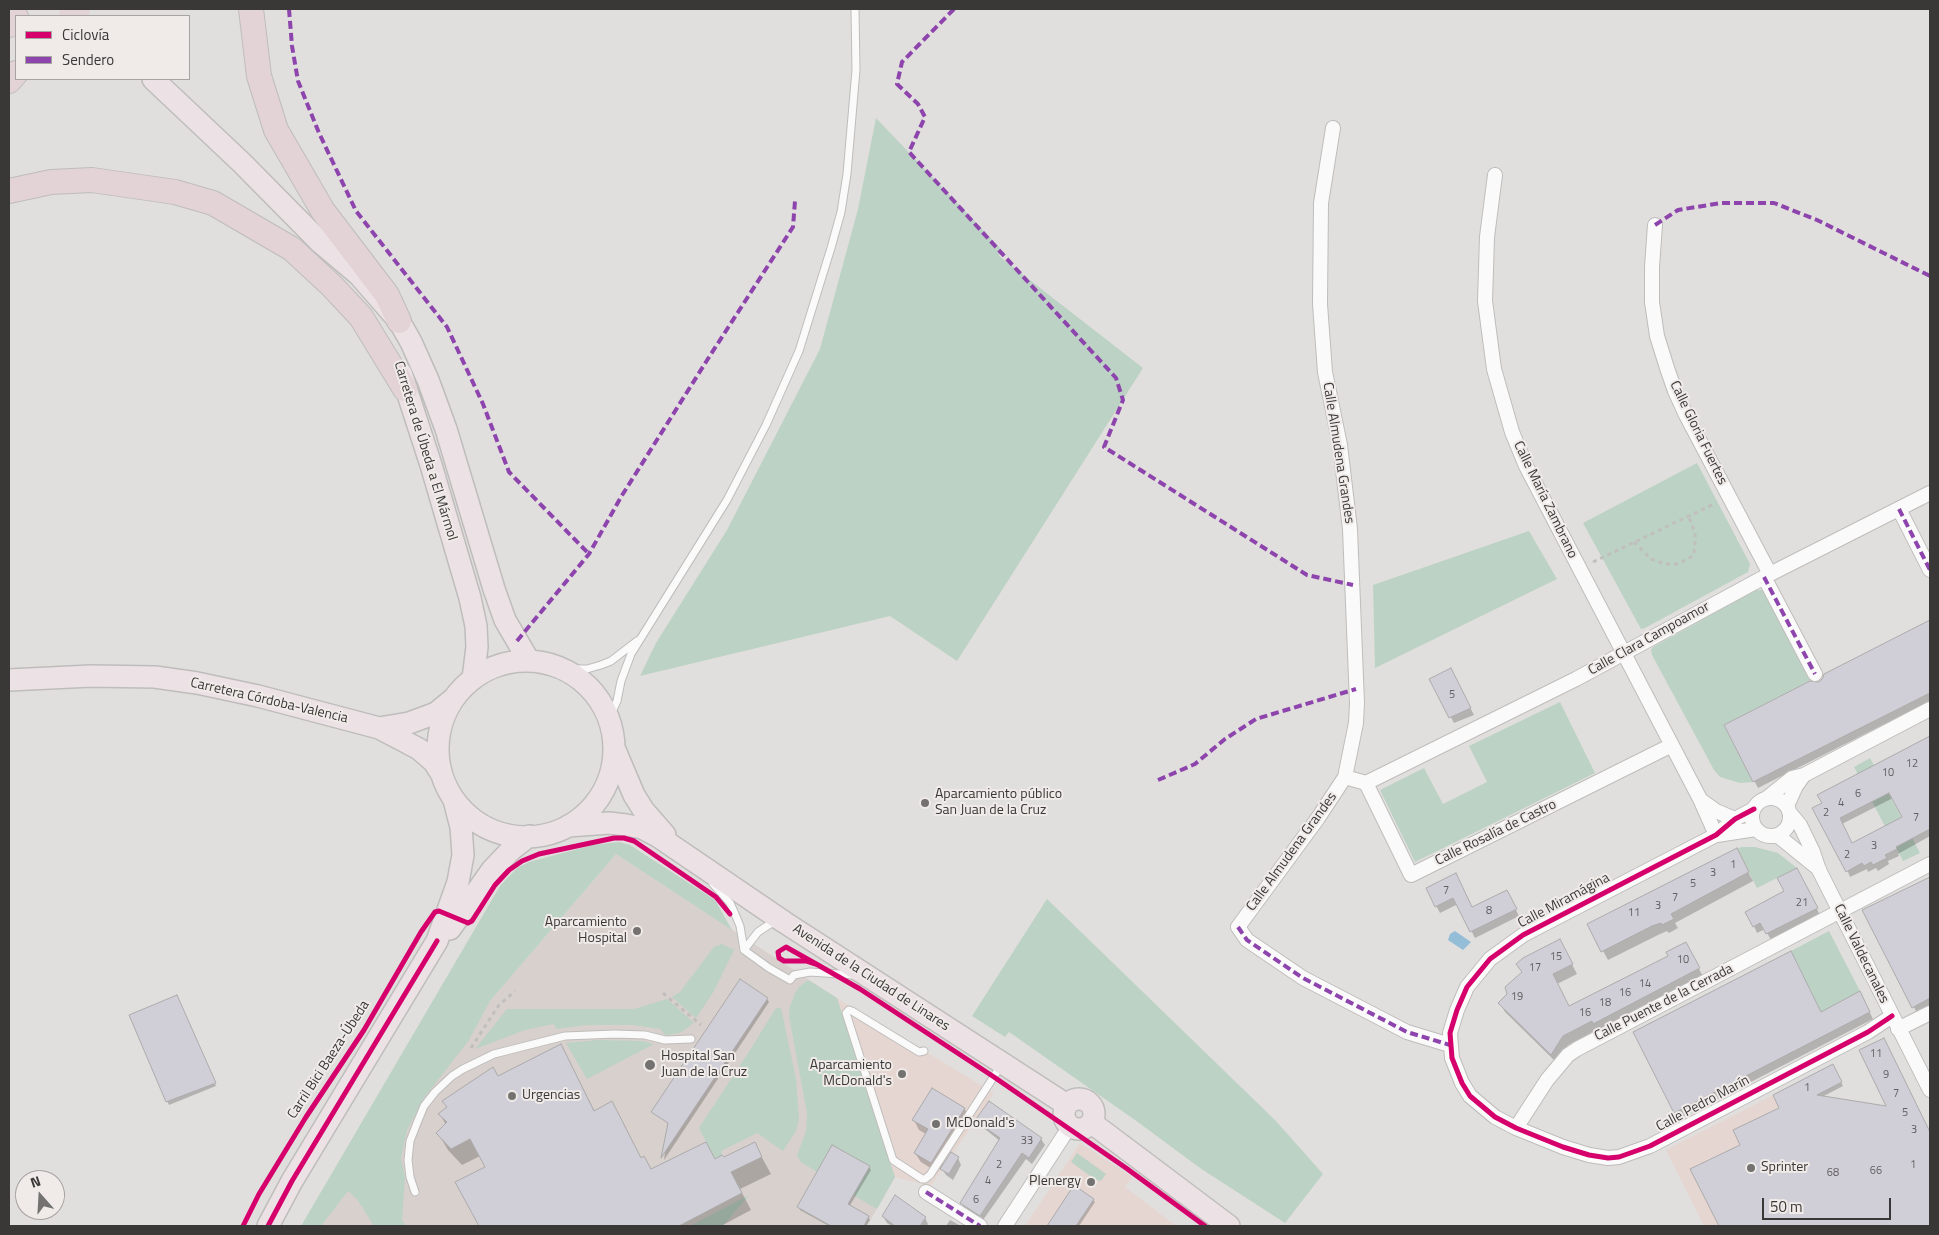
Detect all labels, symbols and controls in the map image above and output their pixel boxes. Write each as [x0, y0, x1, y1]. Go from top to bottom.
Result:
legend [15, 15, 190, 80]
text: Ciclovía [62, 23, 109, 46]
text: Sendero [62, 48, 114, 71]
street label: Carretera de Úbeda a El Mármol [390, 359, 460, 543]
street label: Calle Gloria Fuertes [1666, 378, 1730, 488]
street label: Calle Almudena Grandes [1319, 381, 1357, 525]
street label: Calle María Zambrano [1509, 439, 1581, 561]
street label: Calle Clara Campoamor [1585, 599, 1713, 679]
street label: Carretera Córdoba-Valencia [189, 675, 349, 727]
house number: 5 [1449, 688, 1455, 702]
house number: 12 [1906, 757, 1918, 771]
house number: 10 [1882, 766, 1894, 780]
place label: Aparcamiento público San Juan de la Cruz [935, 787, 1062, 820]
house number: 6 [1855, 787, 1861, 801]
street label: Calle Almudena Grandes [1243, 789, 1341, 915]
street label: Calle Rosalía de Castro [1433, 796, 1559, 870]
house number: 4 [1838, 796, 1844, 810]
marker: Aparcamiento público San Juan de la Cruz [919, 797, 931, 809]
house number: 2 [1823, 806, 1829, 820]
house number: 7 [1913, 811, 1919, 825]
house number: 3 [1871, 839, 1877, 853]
house number: 2 [1844, 848, 1850, 862]
house number: 1 [1730, 858, 1736, 872]
house number: 3 [1710, 866, 1716, 880]
street label: Calle Miramágina [1515, 870, 1613, 932]
house number: 5 [1690, 877, 1696, 891]
house number: 7 [1443, 884, 1449, 898]
house number: 7 [1672, 891, 1678, 905]
house number: 21 [1796, 896, 1808, 910]
house number: 3 [1655, 899, 1661, 913]
street label: Calle Valdecanales [1830, 902, 1892, 1006]
house number: 8 [1486, 904, 1492, 918]
house number: 11 [1628, 906, 1640, 920]
place label: Aparcamiento Hospital [545, 915, 627, 948]
street label: Avenida de la Ciudad de Linares [789, 921, 953, 1035]
marker: Aparcamiento Hospital [631, 925, 643, 937]
house number: 15 [1550, 950, 1562, 964]
house number: 10 [1677, 953, 1689, 967]
house number: 17 [1529, 961, 1541, 975]
street label: Calle Puente de la Cerrada [1592, 961, 1736, 1045]
house number: 14 [1639, 977, 1651, 991]
house number: 16 [1619, 986, 1631, 1000]
house number: 19 [1511, 990, 1523, 1004]
house number: 18 [1599, 996, 1611, 1010]
street label: Carril Bici Baeza-Úbeda [284, 998, 374, 1122]
house number: 16 [1579, 1006, 1591, 1020]
house number: 11 [1870, 1047, 1882, 1061]
place label: Hospital San Juan de la Cruz [661, 1049, 747, 1082]
marker: Hospital San Juan de la Cruz [643, 1058, 657, 1072]
place label: Aparcamiento McDonald's [810, 1058, 892, 1090]
marker: Aparcamiento McDonald's [896, 1068, 908, 1080]
house number: 9 [1883, 1068, 1889, 1082]
street label: Calle Pedro Marín [1653, 1072, 1753, 1136]
house number: 1 [1804, 1081, 1810, 1095]
house number: 7 [1893, 1087, 1899, 1101]
place label: Urgencias [522, 1088, 580, 1104]
marker: Urgencias [506, 1090, 518, 1102]
house number: 5 [1902, 1106, 1908, 1120]
place label: McDonald's [946, 1116, 1015, 1132]
marker: McDonald's [930, 1118, 942, 1130]
house number: 3 [1911, 1123, 1917, 1137]
house number: 33 [1021, 1134, 1033, 1148]
house number: 2 [996, 1158, 1002, 1172]
house number: 1 [1910, 1158, 1916, 1172]
place label: Sprinter [1761, 1160, 1808, 1176]
marker: Sprinter [1745, 1162, 1757, 1174]
house number: 66 [1870, 1164, 1882, 1178]
house number: 68 [1827, 1166, 1839, 1180]
north arrow [15, 1170, 65, 1220]
text: N [27, 1170, 43, 1193]
house number: 4 [985, 1174, 991, 1188]
place label: Plenergy [1029, 1174, 1081, 1190]
marker: Plenergy [1085, 1176, 1097, 1188]
scale bar [1764, 1188, 1893, 1220]
house number: 6 [973, 1193, 979, 1207]
text: 50 m [1770, 1195, 1803, 1218]

